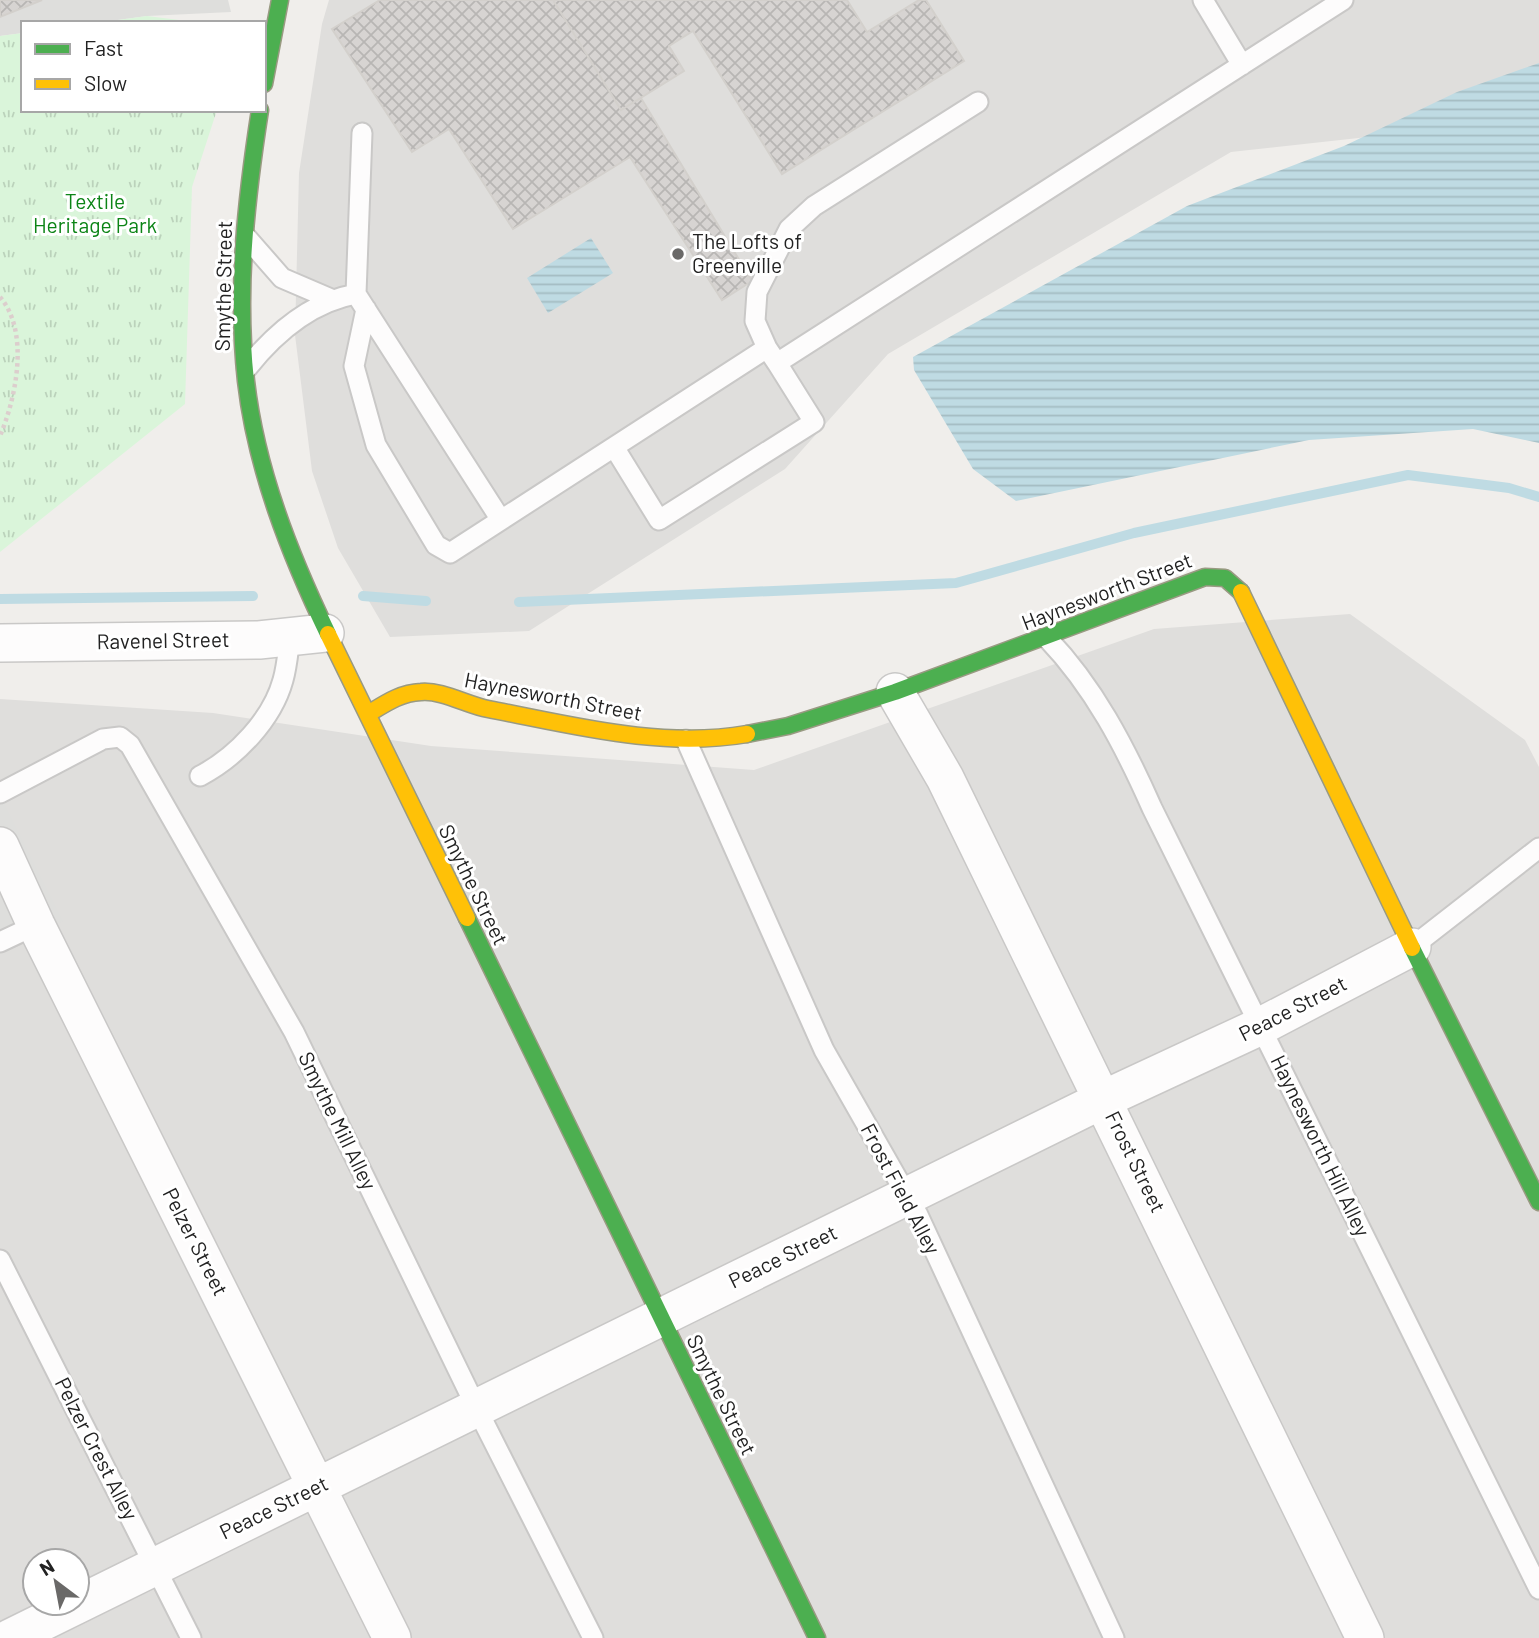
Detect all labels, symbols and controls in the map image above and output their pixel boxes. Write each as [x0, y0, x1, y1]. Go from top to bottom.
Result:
legend [21, 21, 266, 112]
text: Fast [84, 35, 124, 60]
text: Slow [84, 70, 127, 95]
park label: Textile Heritage Park [33, 188, 157, 237]
street label: Smythe Street [209, 220, 236, 352]
place label: The Lofts of Greenville [692, 228, 802, 277]
marker: The Lofts of Greenville [670, 246, 686, 262]
street label: Haynesworth Street [1018, 547, 1195, 635]
street label: Ravenel Street [96, 626, 230, 653]
street label: Haynesworth Street [462, 666, 644, 725]
street label: Smythe Street [434, 820, 514, 949]
street label: Peace Street [1234, 970, 1350, 1045]
street label: Smythe Mill Alley [294, 1047, 383, 1194]
street label: Haynesworth Hill Alley [1267, 1050, 1376, 1241]
street label: Frost Street [1101, 1106, 1172, 1216]
street label: Frost Field Alley [856, 1119, 946, 1258]
street label: Pelzer Street [158, 1183, 234, 1299]
street label: Peace Street [724, 1219, 841, 1293]
street label: Smythe Street [682, 1330, 762, 1459]
street label: Pelzer Crest Alley [51, 1373, 144, 1524]
street label: Peace Street [215, 1470, 332, 1544]
north arrow [21, 1547, 91, 1617]
text: N [35, 1554, 58, 1580]

